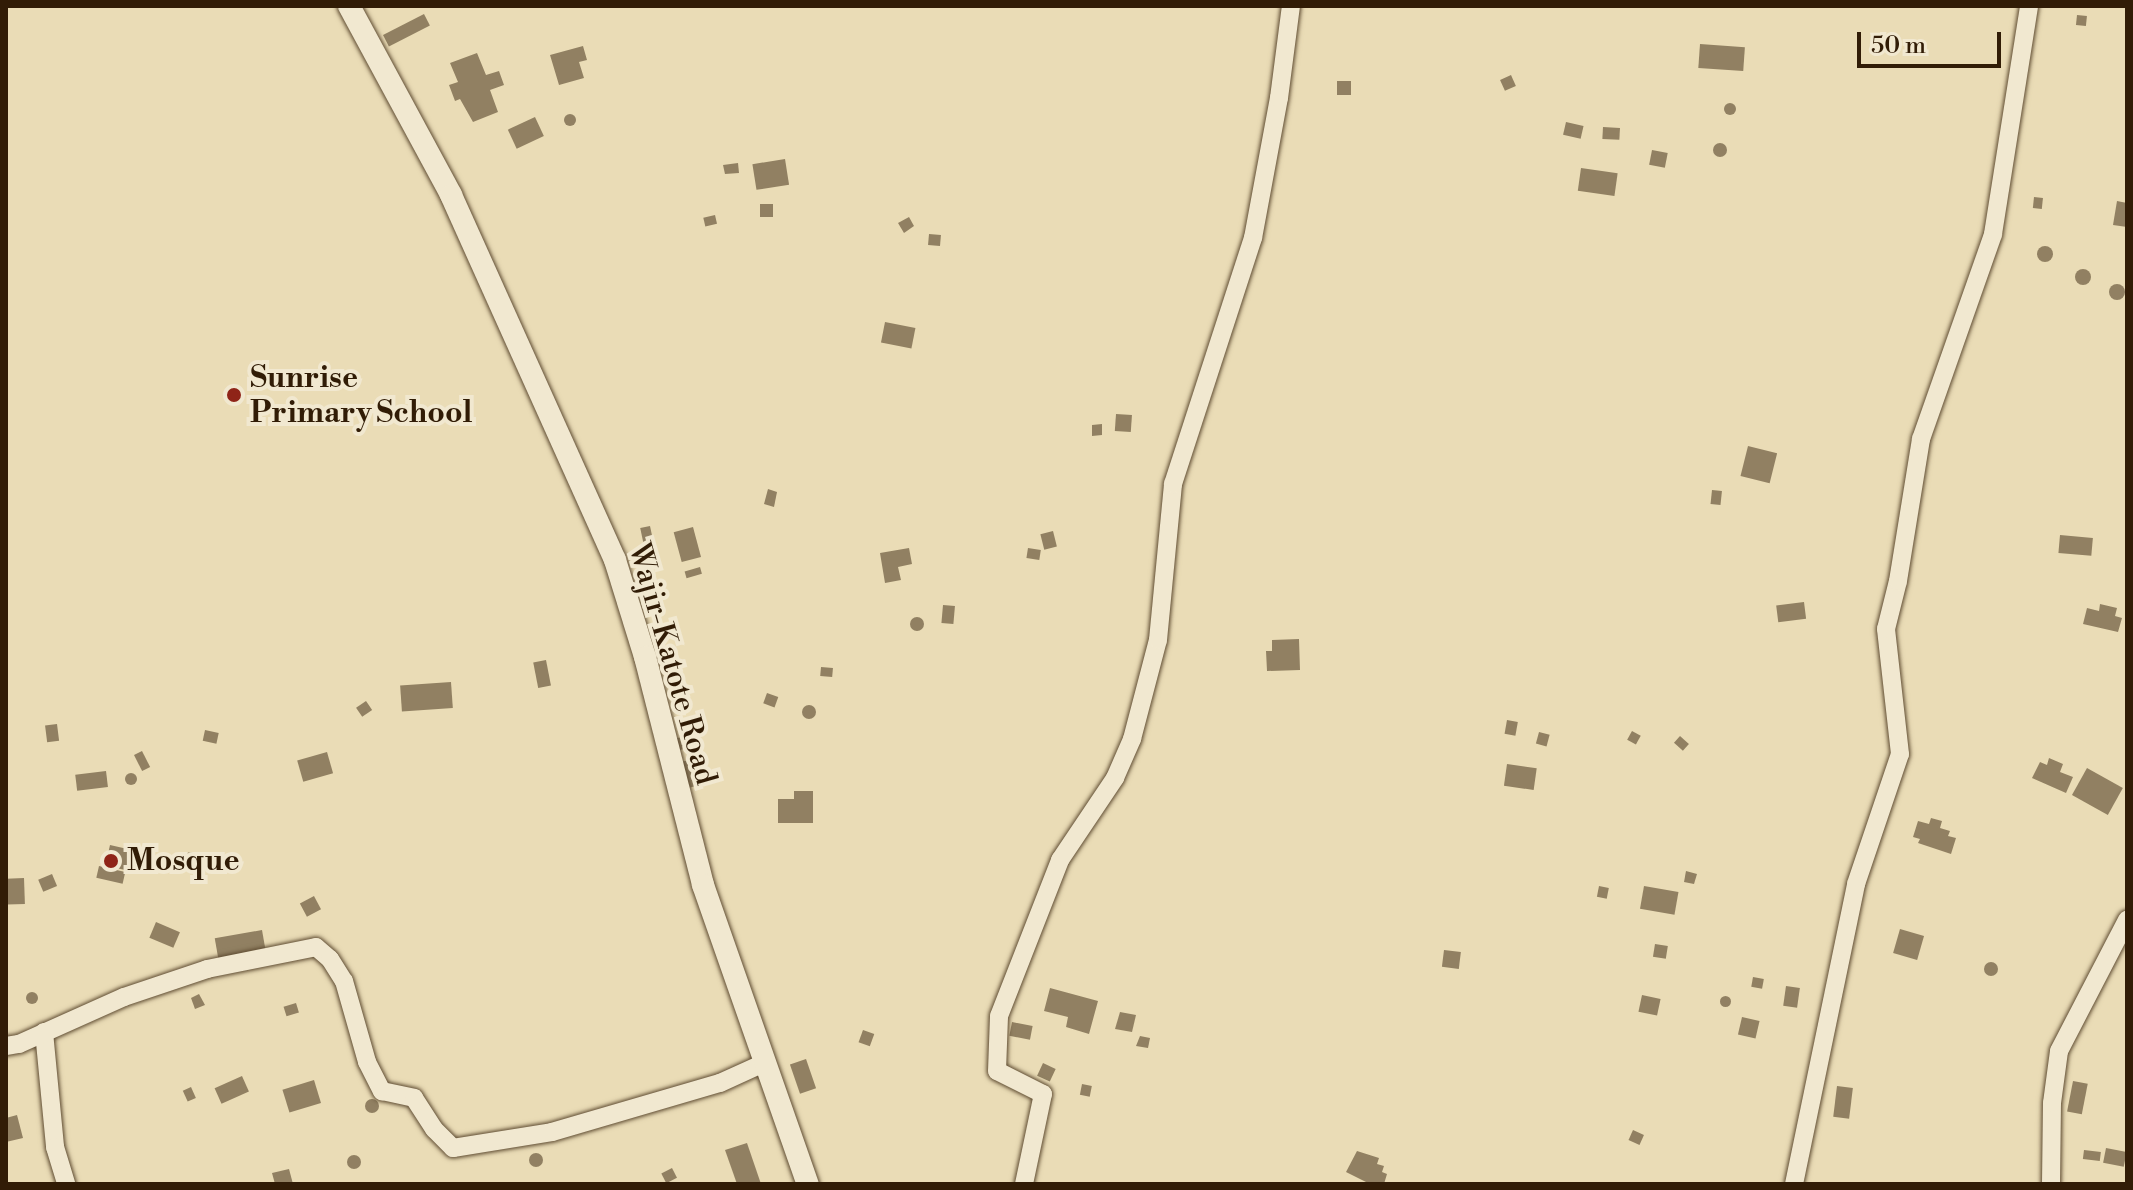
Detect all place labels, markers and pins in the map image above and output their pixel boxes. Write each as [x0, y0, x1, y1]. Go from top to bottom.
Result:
place label: Sunrise Primary School [250, 360, 472, 430]
marker: Sunrise Primary School [225, 386, 243, 404]
place label: Mosque [127, 843, 240, 879]
marker: Mosque [102, 852, 120, 870]

